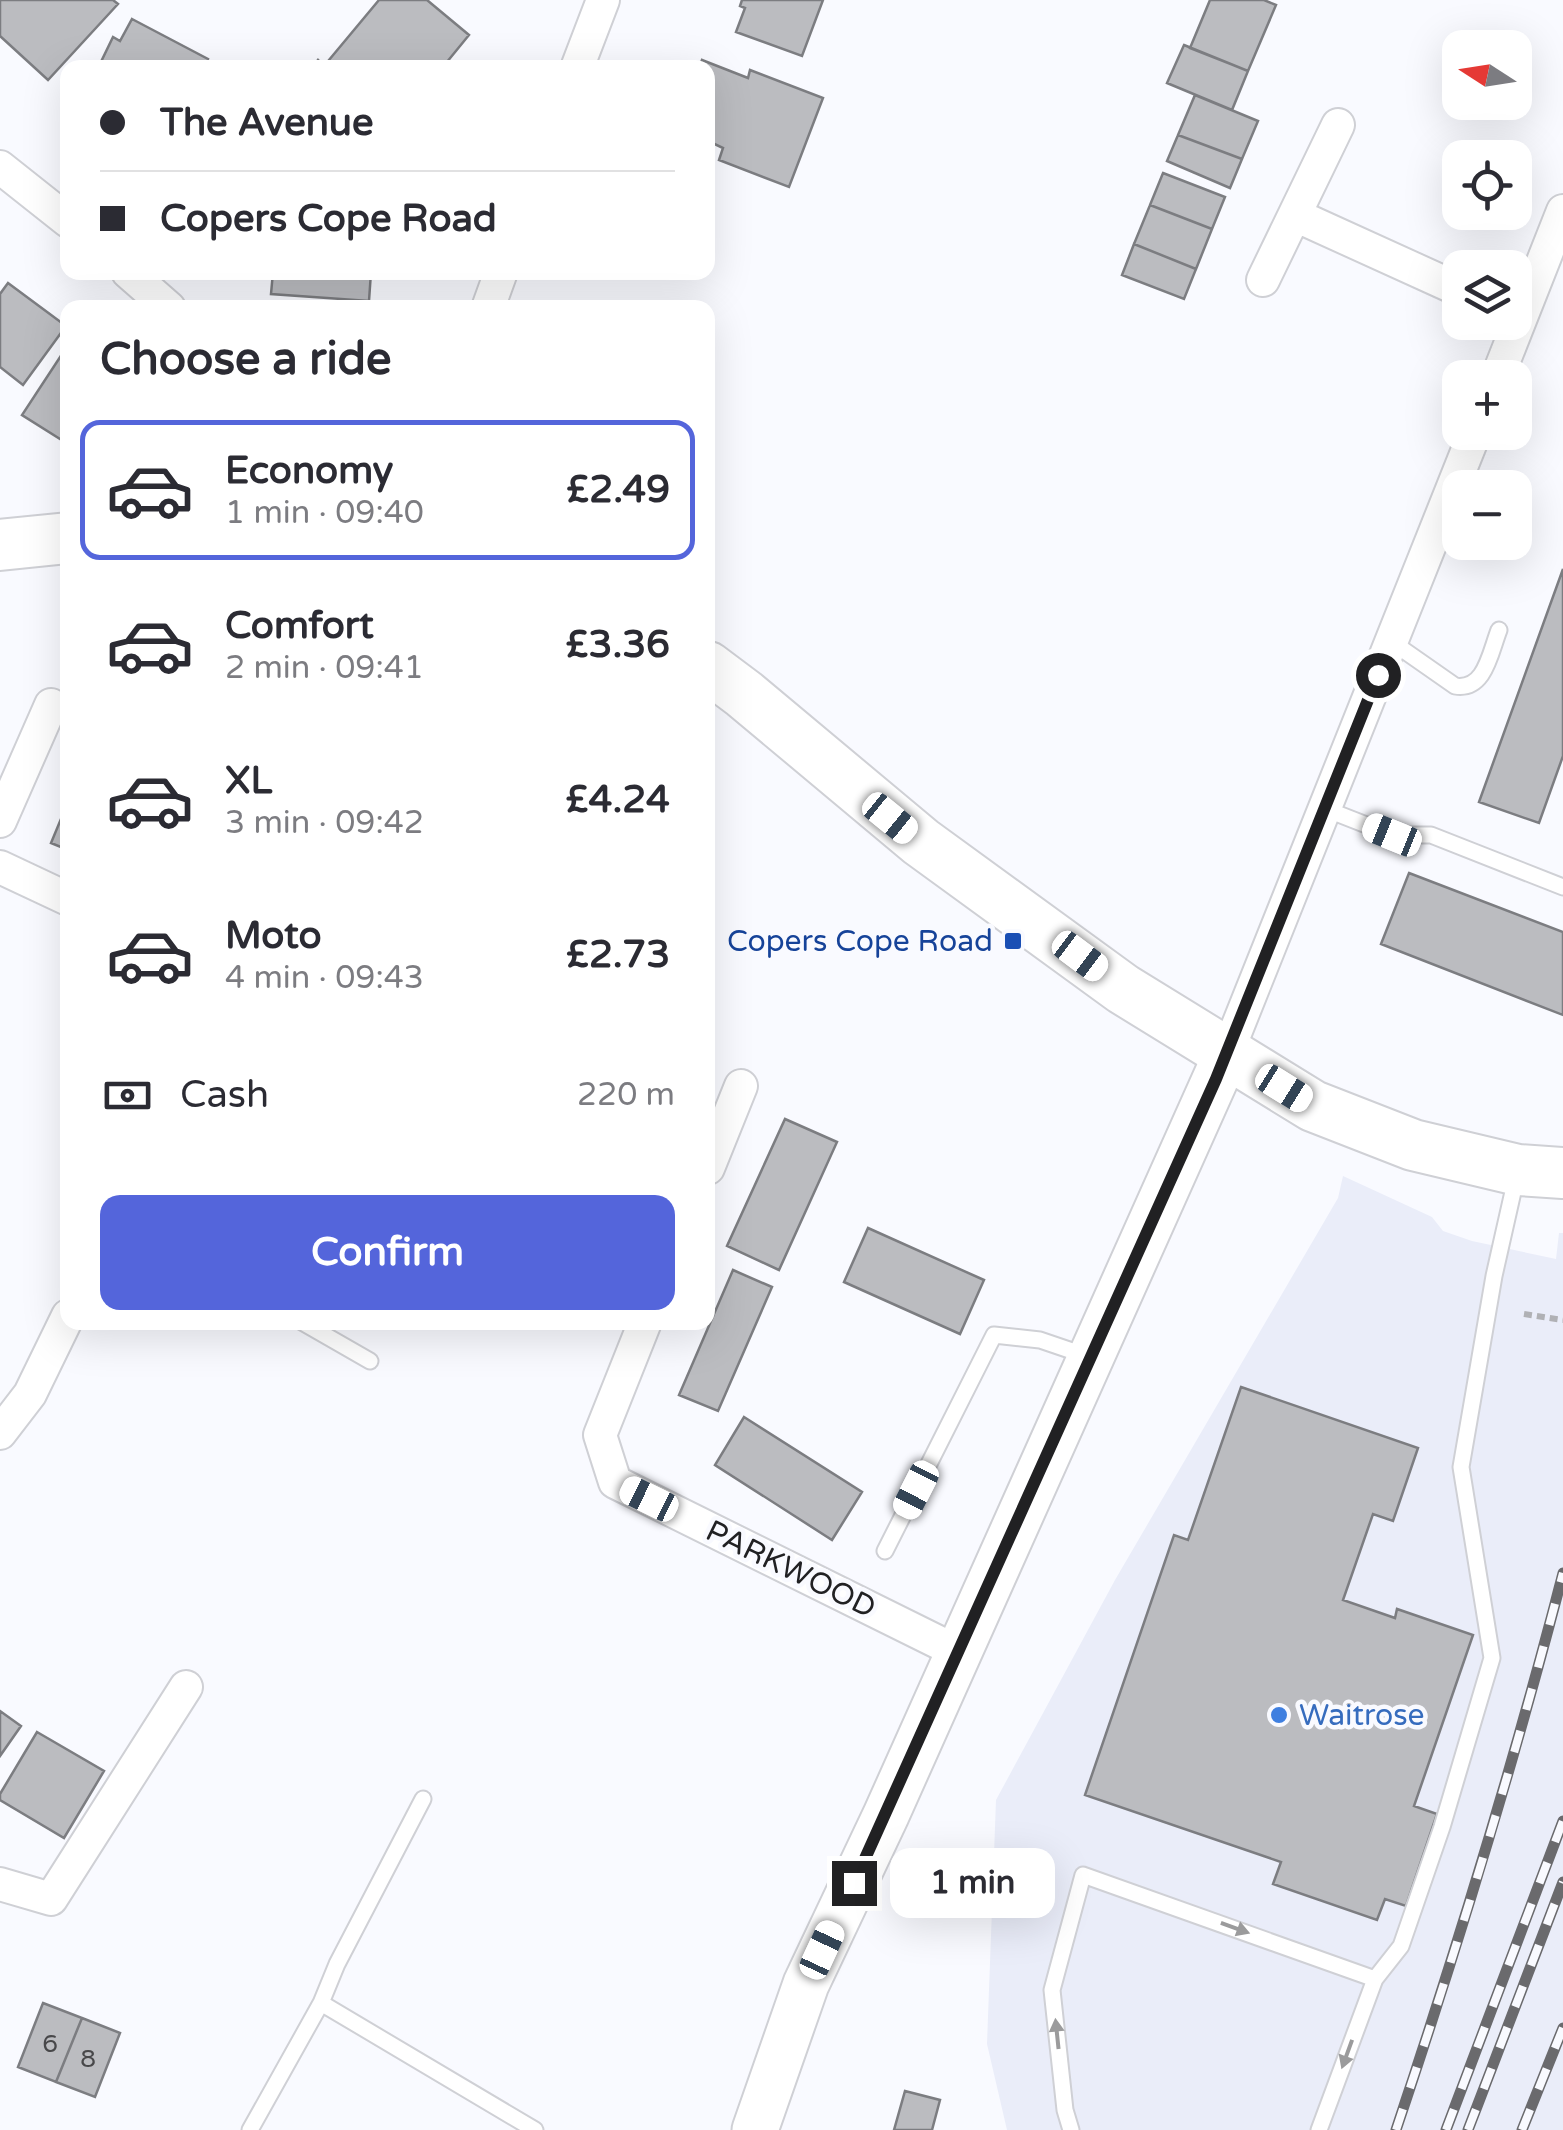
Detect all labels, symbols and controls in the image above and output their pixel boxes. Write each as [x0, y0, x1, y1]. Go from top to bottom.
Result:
north arrow [1442, 30, 1532, 120]
map controls [1442, 30, 1532, 560]
text: The Avenue [160, 100, 373, 146]
button: locate [1442, 140, 1532, 230]
text: Copers Cope Road [160, 196, 497, 242]
button: layers [1442, 250, 1532, 340]
text: Choose a ride [100, 333, 391, 387]
button: + [1442, 360, 1532, 450]
icon: car [105, 445, 195, 535]
text: Economy [225, 448, 393, 494]
text: £2.49 [566, 467, 670, 513]
button: − [1442, 470, 1532, 560]
text: 1 min · 09:40 [225, 494, 424, 532]
icon: car [105, 600, 195, 690]
text: Comfort [225, 603, 374, 649]
text: £3.36 [566, 622, 670, 668]
text: 2 min · 09:41 [225, 649, 424, 687]
route start [1356, 653, 1401, 698]
icon: car [105, 755, 195, 845]
text: XL [225, 758, 272, 804]
text: £4.24 [566, 777, 670, 823]
car [857, 787, 923, 849]
text: 3 min · 09:42 [225, 804, 424, 842]
car [1359, 810, 1425, 860]
icon: car [105, 910, 195, 1000]
text: Moto [225, 913, 321, 959]
place label: Copers Cope Road [727, 923, 993, 960]
car [1047, 926, 1113, 986]
marker: Copers Cope Road [1002, 930, 1024, 952]
text: £2.73 [566, 932, 670, 978]
text: 4 min · 09:43 [225, 959, 424, 997]
car [1251, 1059, 1317, 1117]
icon: cash [100, 1068, 155, 1123]
text: Cash [180, 1072, 269, 1118]
text: 220 m [577, 1076, 675, 1114]
button: Confirm [100, 1195, 675, 1310]
car [889, 1456, 943, 1524]
car [615, 1472, 683, 1526]
street label: PARKWOOD [700, 1512, 882, 1626]
place label: Waitrose [1299, 1697, 1425, 1734]
marker: Waitrose [1268, 1704, 1290, 1726]
callout: 1 min [889, 1848, 1054, 1918]
route end [832, 1861, 877, 1906]
text: 1 min [930, 1864, 1015, 1902]
car [796, 1916, 848, 1984]
one-way arrow [1221, 1921, 1251, 1936]
one-way arrow [1049, 2017, 1065, 2049]
house number: 6 [42, 2029, 58, 2059]
one-way arrow [1339, 2040, 1354, 2070]
house number: 8 [80, 2044, 96, 2074]

